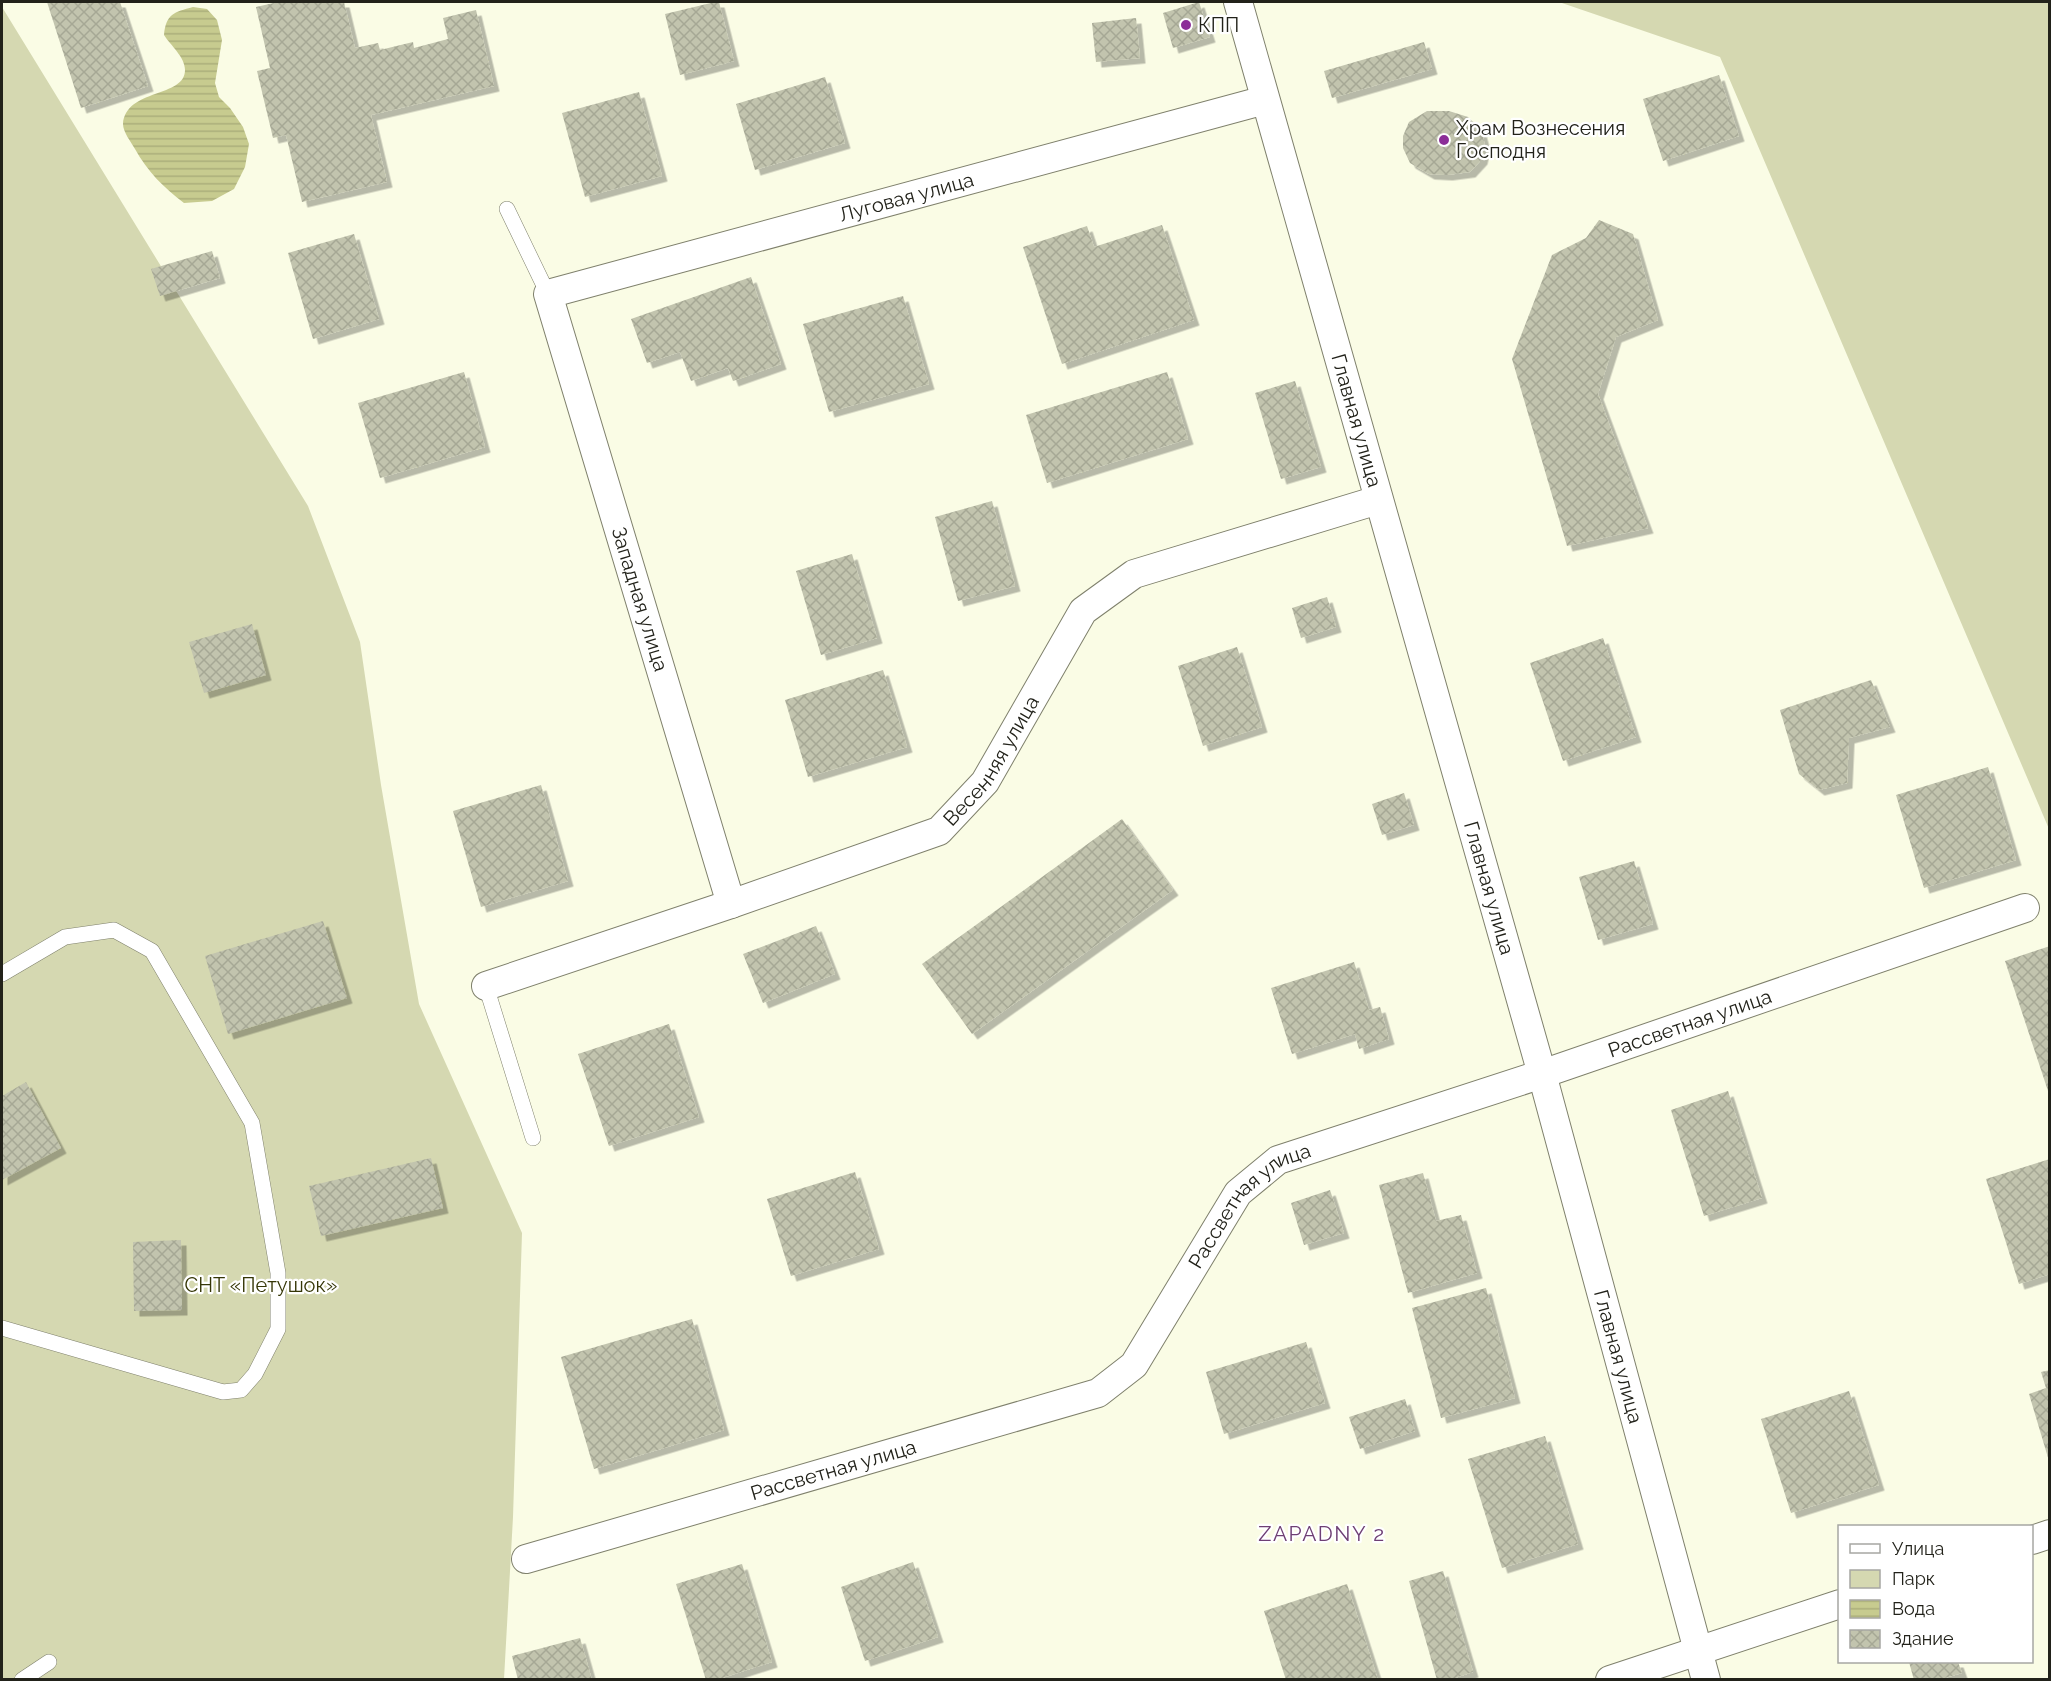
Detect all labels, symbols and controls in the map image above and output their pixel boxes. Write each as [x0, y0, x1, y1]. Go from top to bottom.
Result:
place label: КПП [1198, 13, 1239, 37]
marker: КПП [1179, 18, 1193, 32]
place label: Храм Вознесения Господня [1456, 116, 1625, 163]
marker: Храм Вознесения Господня [1437, 133, 1451, 147]
street label: Луговая улица [836, 167, 976, 227]
street label: Главная улица [1326, 351, 1387, 490]
street label: Западная улица [607, 524, 673, 674]
street label: Весенняя улица [938, 691, 1044, 831]
street label: Главная улица [1459, 819, 1520, 957]
street label: Рассветная улица [1605, 984, 1775, 1062]
street label: Рассветная улица [1183, 1138, 1314, 1273]
park label: СНТ «Петушок» [185, 1273, 337, 1297]
street label: Главная улица [1589, 1287, 1648, 1426]
street label: Рассветная улица [748, 1434, 919, 1505]
district label: ZAPADNY 2 [1258, 1521, 1386, 1546]
legend [1838, 1525, 2033, 1663]
text: Улица [1892, 1538, 1944, 1559]
text: Парк [1892, 1568, 1935, 1589]
text: Вода [1892, 1598, 1935, 1619]
text: Здание [1892, 1628, 1954, 1649]

